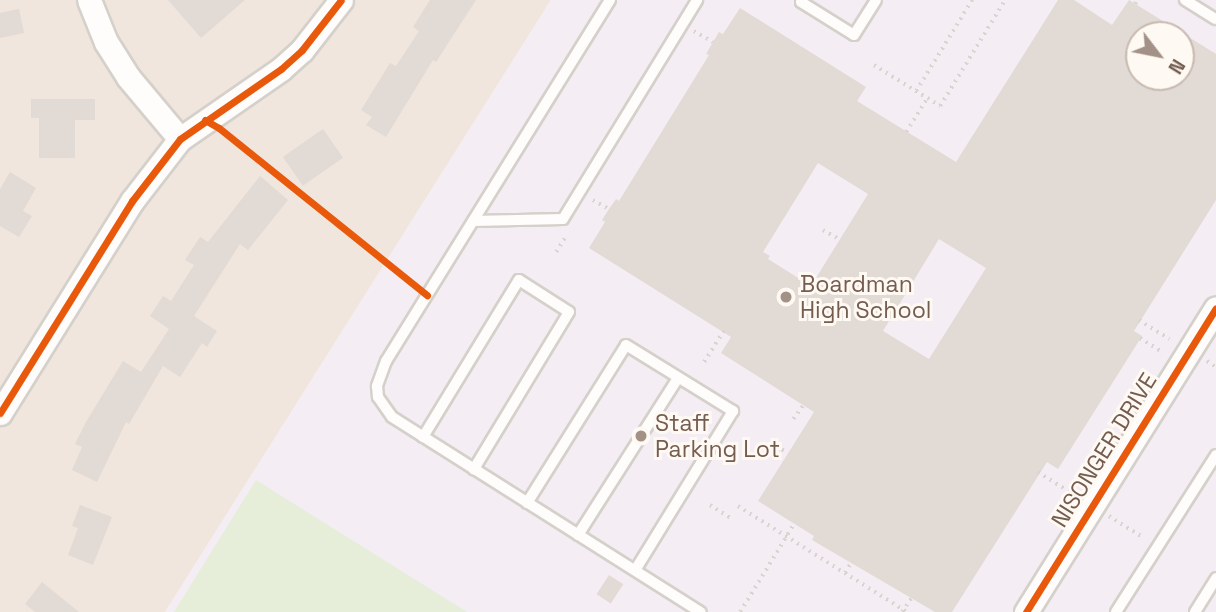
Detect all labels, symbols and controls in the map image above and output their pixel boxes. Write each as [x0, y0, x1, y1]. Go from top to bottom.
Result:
north arrow [1125, 21, 1195, 91]
text: N [1163, 54, 1191, 78]
place label: Boardman High School [800, 270, 932, 324]
marker: Boardman High School [778, 289, 794, 305]
street label: NISONGER DRIVE [1045, 368, 1163, 532]
place label: Staff Parking Lot [655, 409, 780, 463]
marker: Staff Parking Lot [633, 428, 649, 444]

